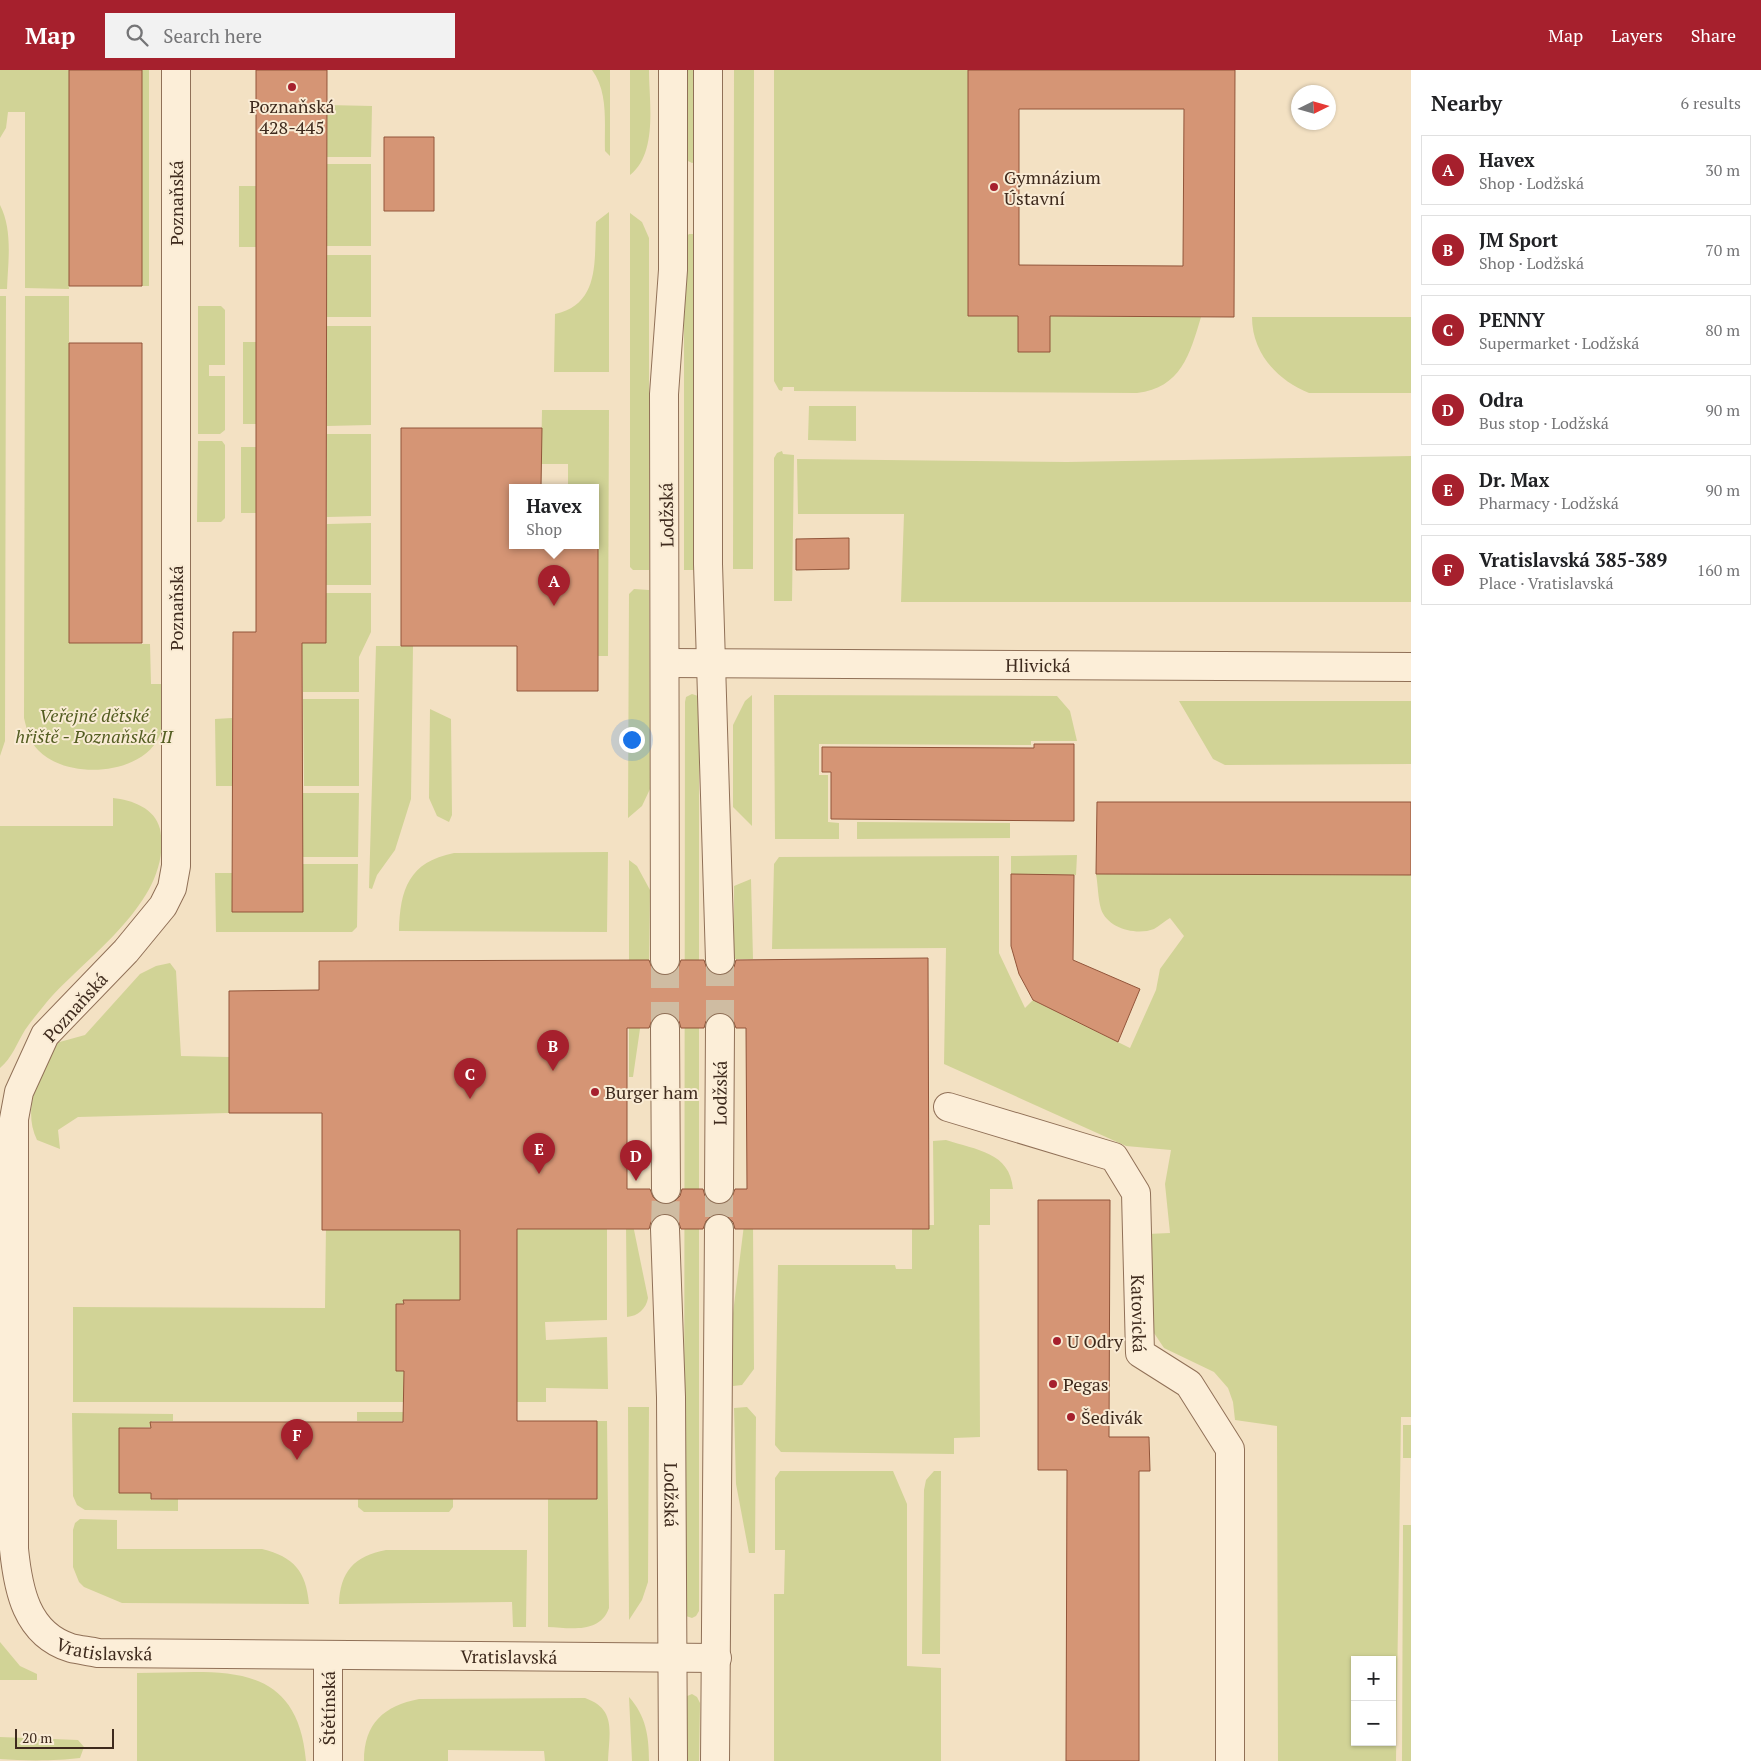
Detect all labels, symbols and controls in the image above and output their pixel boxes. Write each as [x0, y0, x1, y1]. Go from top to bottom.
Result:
search box [105, 13, 455, 58]
text: Map [25, 19, 75, 51]
icon: search [123, 21, 151, 49]
text: Search here [163, 23, 262, 48]
text: Map [1548, 23, 1583, 47]
text: Layers [1611, 23, 1663, 47]
text: Share [1691, 23, 1736, 47]
marker: Poznaňská 428-445 [286, 81, 298, 93]
north arrow [1291, 85, 1336, 130]
text: Nearby [1431, 89, 1502, 117]
text: 6 results [1681, 92, 1741, 114]
place label: Poznaňská 428-445 [249, 94, 335, 139]
text: Havex [1479, 147, 1535, 172]
text: A [1442, 159, 1454, 181]
text: 30 m [1705, 159, 1740, 181]
street label: Poznaňská [164, 160, 188, 246]
place label: Gymnázium Ústavní [1004, 165, 1101, 210]
text: Shop · Lodžská [1479, 172, 1584, 194]
marker: Gymnázium Ústavní [988, 181, 1000, 193]
text: JM Sport [1479, 227, 1558, 252]
text: B [1443, 239, 1453, 261]
text: 70 m [1705, 239, 1740, 261]
text: Shop · Lodžská [1479, 252, 1584, 274]
text: PENNY [1479, 307, 1545, 332]
text: C [1443, 319, 1453, 341]
text: 80 m [1705, 319, 1740, 341]
text: Supermarket · Lodžská [1479, 332, 1639, 354]
text: Odra [1479, 387, 1523, 412]
text: D [1442, 399, 1454, 421]
text: 90 m [1705, 399, 1740, 421]
text: Bus stop · Lodžská [1479, 412, 1609, 434]
text: Dr. Max [1479, 467, 1549, 492]
text: E [1443, 479, 1453, 501]
text: 90 m [1705, 479, 1740, 501]
street label: Lodžská [653, 482, 679, 548]
popup [509, 484, 599, 549]
text: Pharmacy · Lodžská [1479, 492, 1619, 514]
text: Havex [526, 493, 582, 518]
text: Shop [526, 518, 562, 540]
text: Vratislavská 385-389 [1479, 547, 1667, 572]
text: F [1443, 559, 1453, 581]
text: 160 m [1697, 559, 1740, 581]
street label: Poznaňská [164, 565, 188, 651]
pin: A [538, 565, 570, 606]
text: Place · Vratislavská [1479, 572, 1614, 594]
street label: Hlivická [1005, 653, 1071, 677]
park label: Veřejné dětské hřiště - Poznaňská II [15, 703, 175, 748]
your location [619, 727, 645, 753]
street label: Poznaňská [38, 967, 112, 1047]
pin: B [537, 1030, 569, 1071]
pin: C [454, 1058, 486, 1099]
street label: Lodžská [707, 1061, 732, 1125]
place label: Burger ham [605, 1080, 699, 1104]
marker: Burger ham [589, 1086, 601, 1098]
pin: E [523, 1133, 555, 1174]
pin: D [620, 1140, 652, 1181]
street label: Katovická [1126, 1274, 1152, 1353]
place label: U Odry [1067, 1329, 1124, 1353]
marker: U Odry [1051, 1335, 1063, 1347]
place label: Pegas [1063, 1372, 1109, 1396]
marker: Pegas [1047, 1378, 1059, 1390]
place label: Šedivák [1081, 1405, 1143, 1429]
marker: Šedivák [1065, 1411, 1077, 1423]
pin: F [281, 1419, 313, 1460]
street label: Lodžská [659, 1462, 684, 1527]
street label: Vratislavská [52, 1631, 152, 1665]
street label: Vratislavská [461, 1644, 557, 1669]
map controls [1351, 1656, 1396, 1746]
button: + [1351, 1656, 1396, 1701]
street label: Štětínská [316, 1671, 340, 1745]
button: − [1351, 1701, 1396, 1746]
scale bar [15, 1726, 114, 1749]
text: 20 m [22, 1728, 52, 1747]

